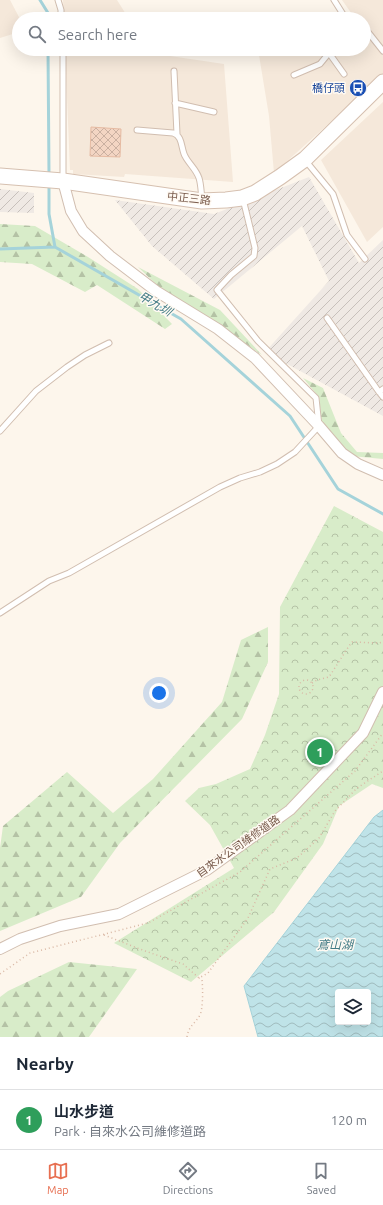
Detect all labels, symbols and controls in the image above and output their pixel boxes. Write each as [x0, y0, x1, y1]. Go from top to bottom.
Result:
search box [12, 12, 371, 56]
icon: search [26, 23, 48, 45]
text: Search here [58, 26, 137, 43]
bus stop icon: 橋仔頭 [348, 78, 368, 98]
place label: 橋仔頭 [312, 82, 345, 94]
street label: 中正三路 [166, 190, 212, 206]
water label: 甲九圳 [136, 289, 176, 319]
your location [149, 683, 169, 703]
pin: 1 [307, 737, 333, 767]
street label: 自來水公司維修道路 [194, 813, 282, 879]
water label: 鳶山湖 [317, 938, 355, 951]
map controls [335, 989, 371, 1025]
button: layers [335, 989, 371, 1025]
text: Nearby [16, 1054, 74, 1073]
text: 山水步道 [54, 1103, 114, 1120]
text: 1 [25, 1113, 33, 1127]
text: 120 m [331, 1113, 367, 1127]
text: Park · 自來水公司維修道路 [54, 1124, 206, 1138]
tab: Map [47, 1160, 69, 1196]
tab: Directions [163, 1160, 213, 1196]
tab: Saved [307, 1160, 336, 1196]

